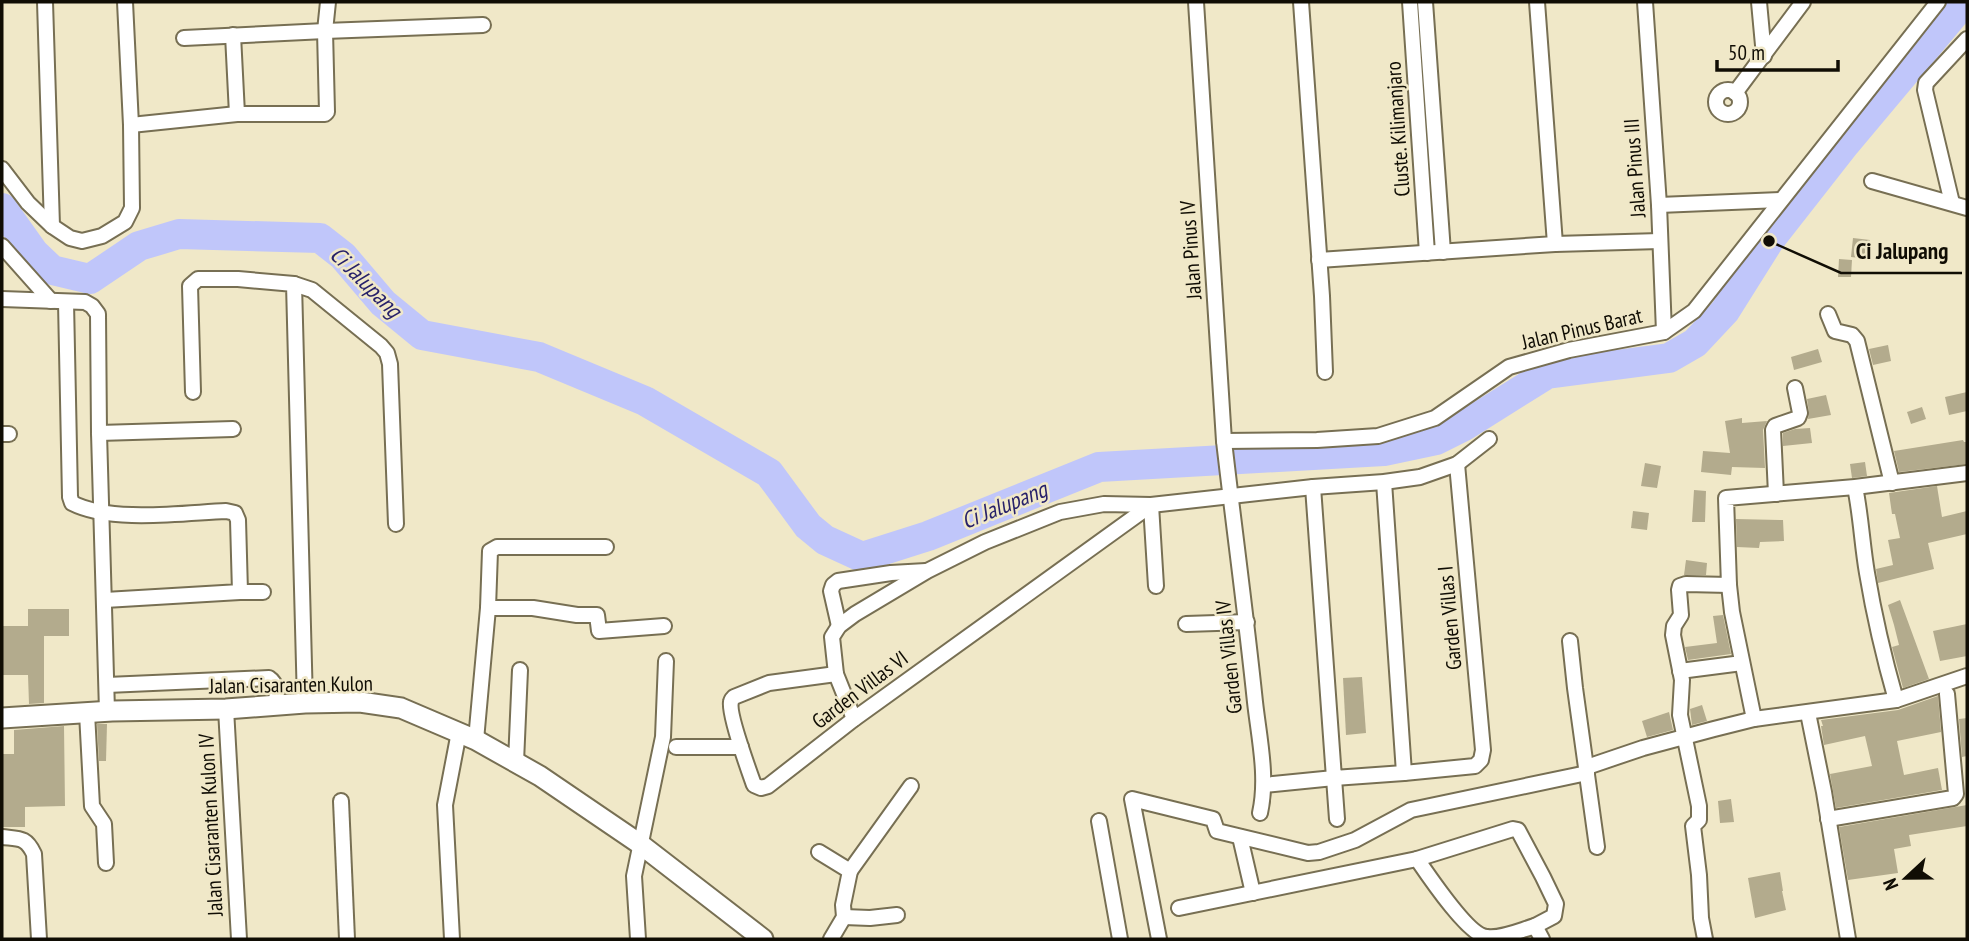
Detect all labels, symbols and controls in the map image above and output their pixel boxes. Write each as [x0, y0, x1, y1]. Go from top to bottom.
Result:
scale bar [1717, 28, 1838, 72]
text: 50 m [1728, 39, 1765, 66]
street label: Cluste. Kilimanjaro [1379, 61, 1416, 197]
street label: Jalan Pinus III [1618, 118, 1651, 219]
street label: Jalan Pinus IV [1174, 199, 1207, 301]
callout: Ci Jalupang [1841, 229, 1962, 273]
text: Ci Jalupang [1856, 236, 1948, 265]
water label: Ci Jalupang [324, 240, 410, 325]
street label: Jalan Pinus Barat [1518, 302, 1645, 356]
water label: Ci Jalupang [957, 474, 1053, 535]
street label: Garden Villas I [1432, 565, 1467, 671]
street label: Garden Villas IV [1209, 599, 1248, 715]
street label: Garden Villas VI [806, 645, 913, 735]
street label: Jalan Cisaranten Kulon [208, 670, 373, 699]
street label: Jalan Cisaranten Kulon IV [192, 733, 229, 918]
north arrow [1871, 843, 1941, 913]
text: N [1877, 875, 1903, 894]

